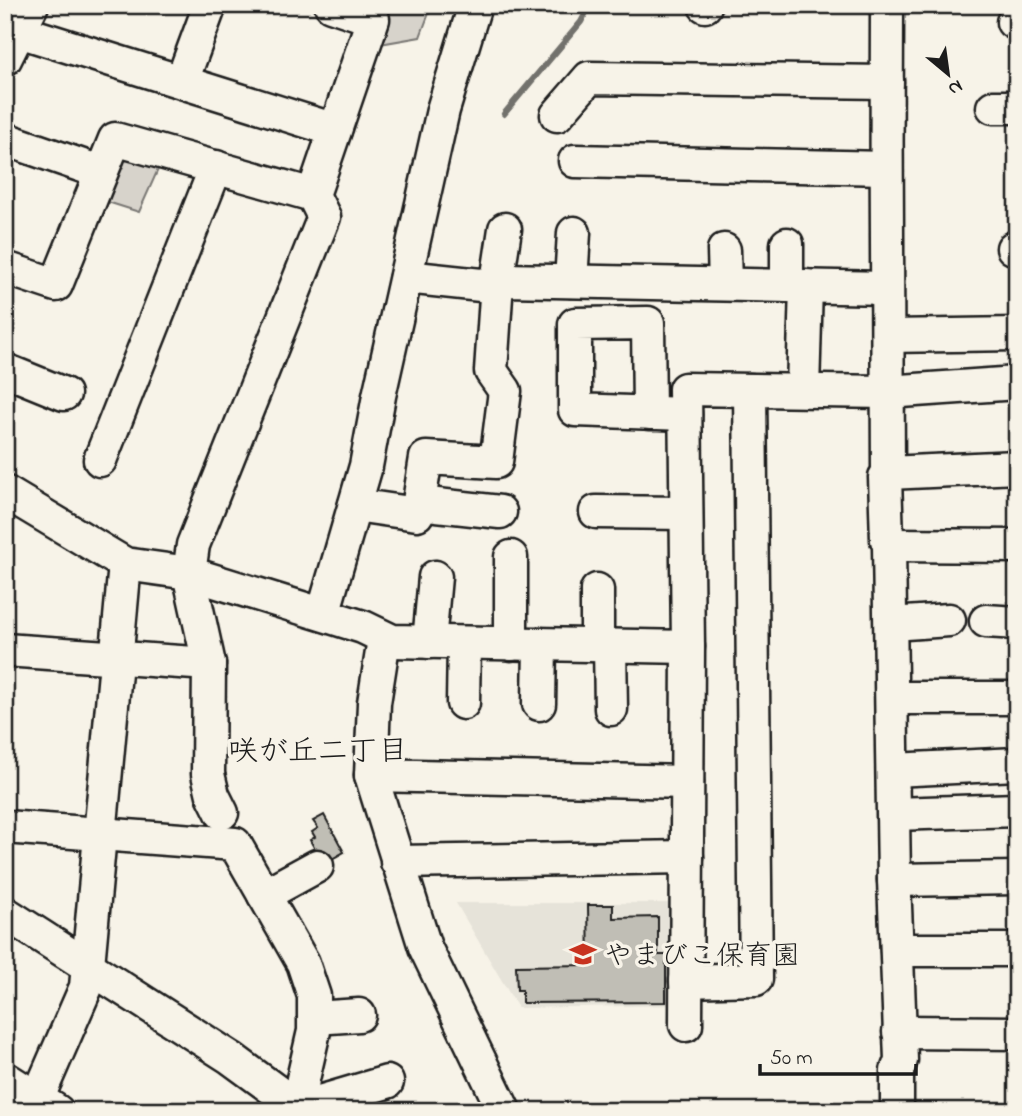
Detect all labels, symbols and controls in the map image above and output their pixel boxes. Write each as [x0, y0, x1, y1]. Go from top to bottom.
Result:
north arrow [914, 38, 984, 108]
text: N [943, 72, 967, 102]
district label: 咲が丘二丁目 [228, 731, 408, 775]
place label: やまびこ保育園 [604, 937, 800, 978]
school or university icon: やまびこ保育園 [568, 939, 598, 969]
scale bar [760, 1032, 915, 1076]
text: 50 m [770, 1044, 813, 1074]

